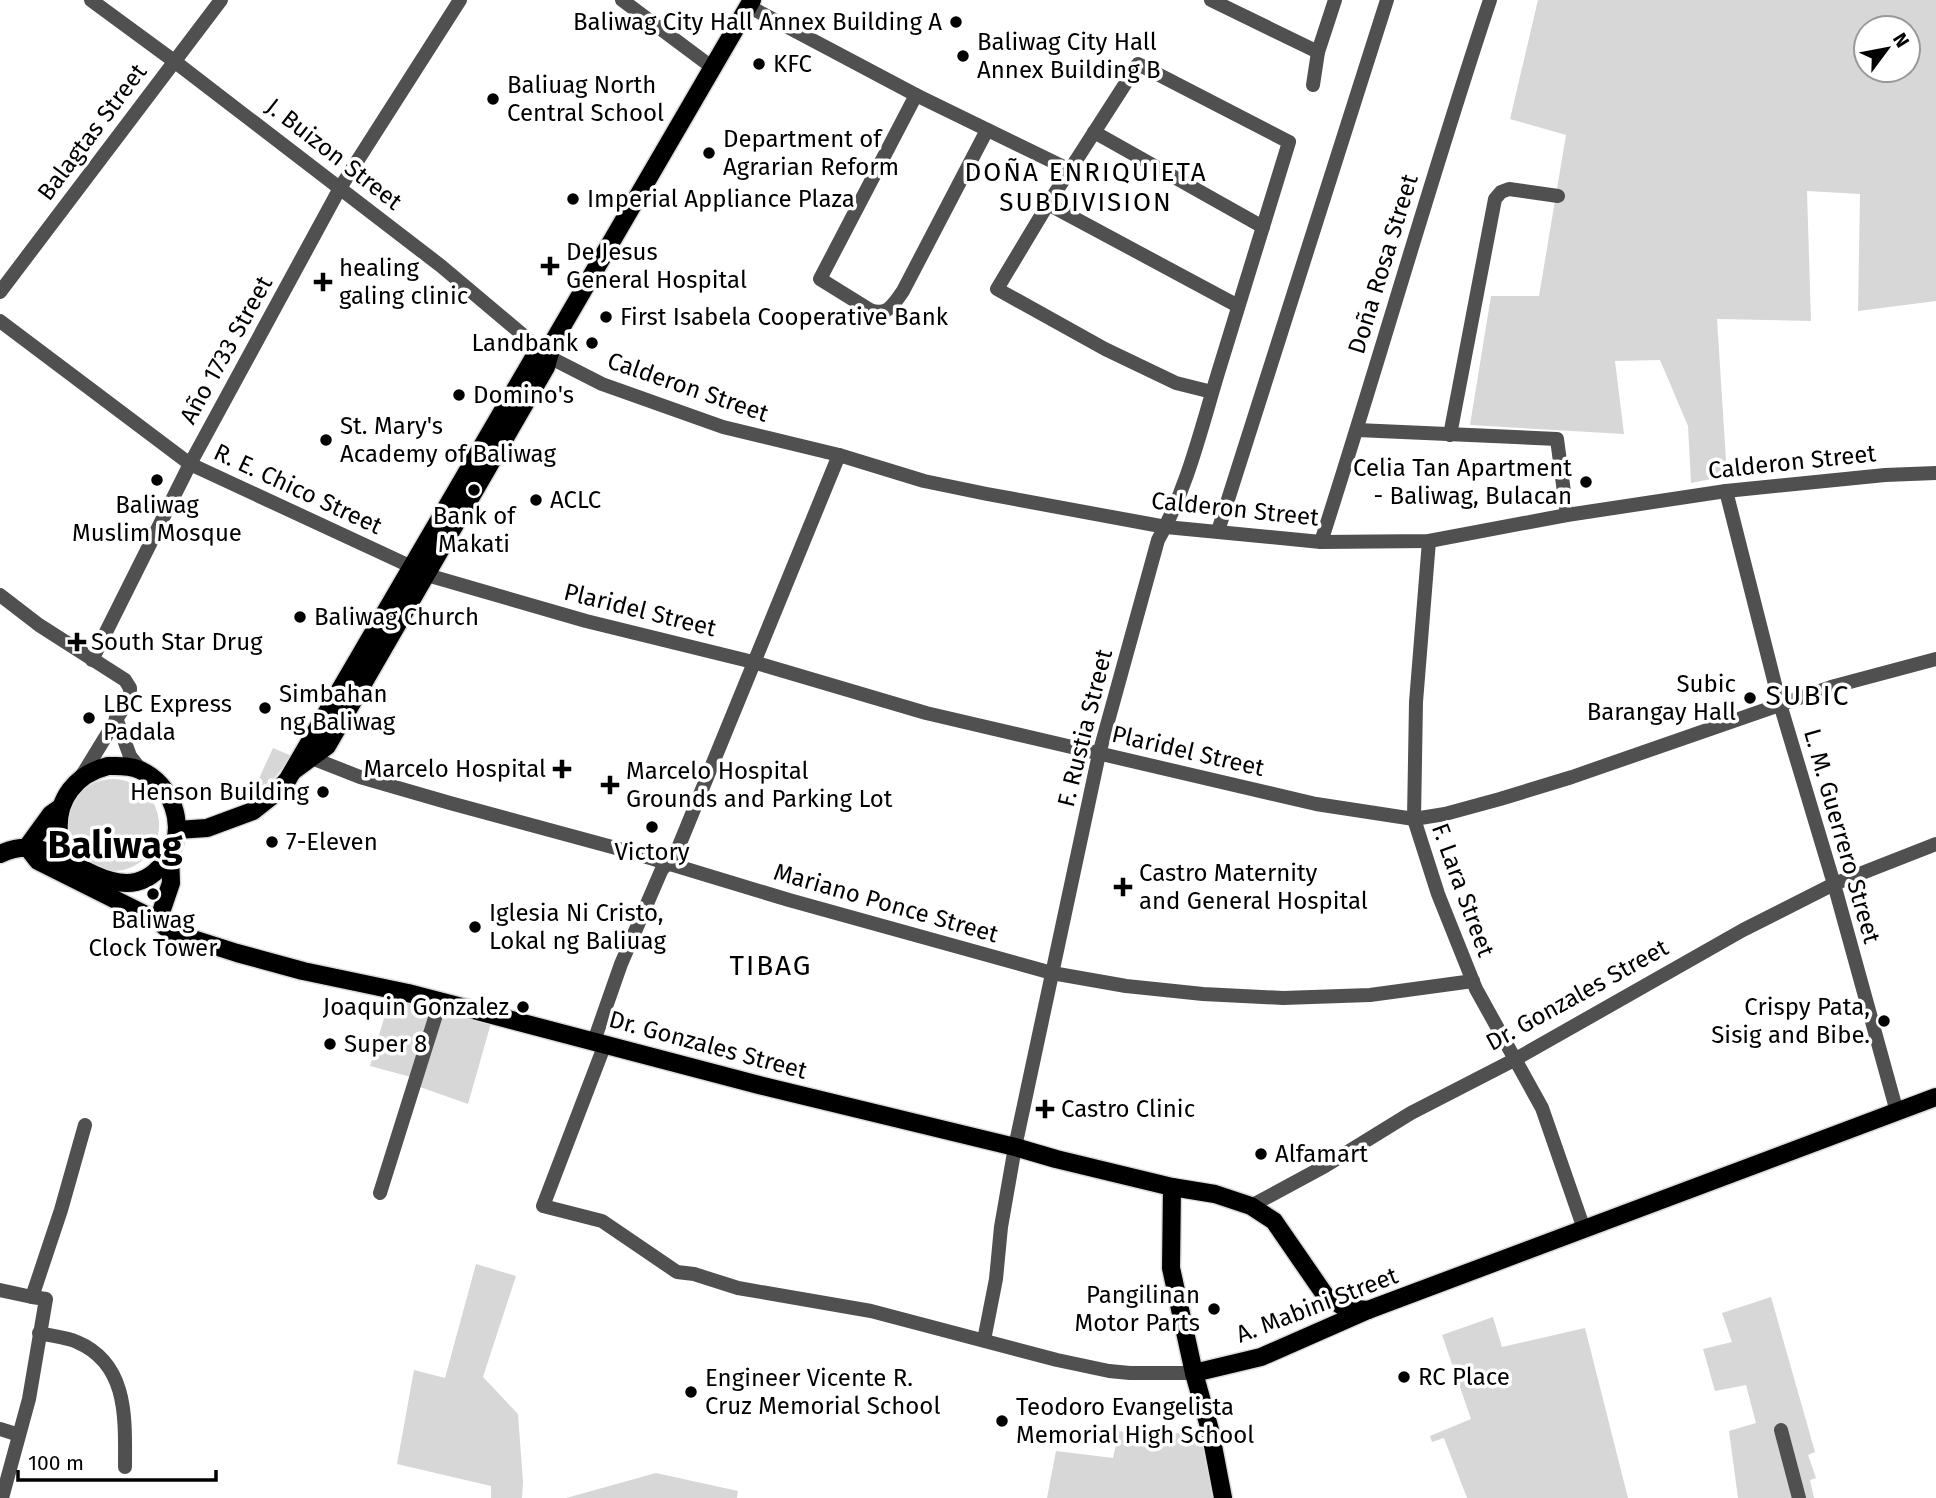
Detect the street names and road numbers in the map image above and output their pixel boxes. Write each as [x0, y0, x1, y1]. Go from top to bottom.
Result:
street label: Balagtas Street [32, 58, 153, 206]
street label: J. Buizon Street [261, 92, 408, 216]
street label: Doña Rosa Street [1342, 170, 1424, 357]
street label: Año 1733 Street [174, 271, 278, 429]
street label: Calderon Street [604, 346, 773, 428]
street label: R. E. Chico Street [210, 438, 387, 540]
street label: Calderon Street [1707, 439, 1878, 485]
street label: Calderon Street [1150, 486, 1321, 532]
street label: Plaridel Street [561, 578, 719, 642]
street label: F. Rustia Street [1052, 646, 1118, 810]
street label: Plaridel Street [1109, 720, 1267, 782]
street label: L. M. Guerrero Street [1798, 725, 1886, 947]
street label: F. Lara Street [1426, 820, 1500, 961]
street label: Mariano Ponce Street [771, 858, 1002, 949]
street label: Dr. Gonzales Street [1481, 933, 1673, 1057]
street label: Dr. Gonzales Street [606, 1005, 810, 1085]
street label: A. Mabini Street [1232, 1261, 1402, 1349]

